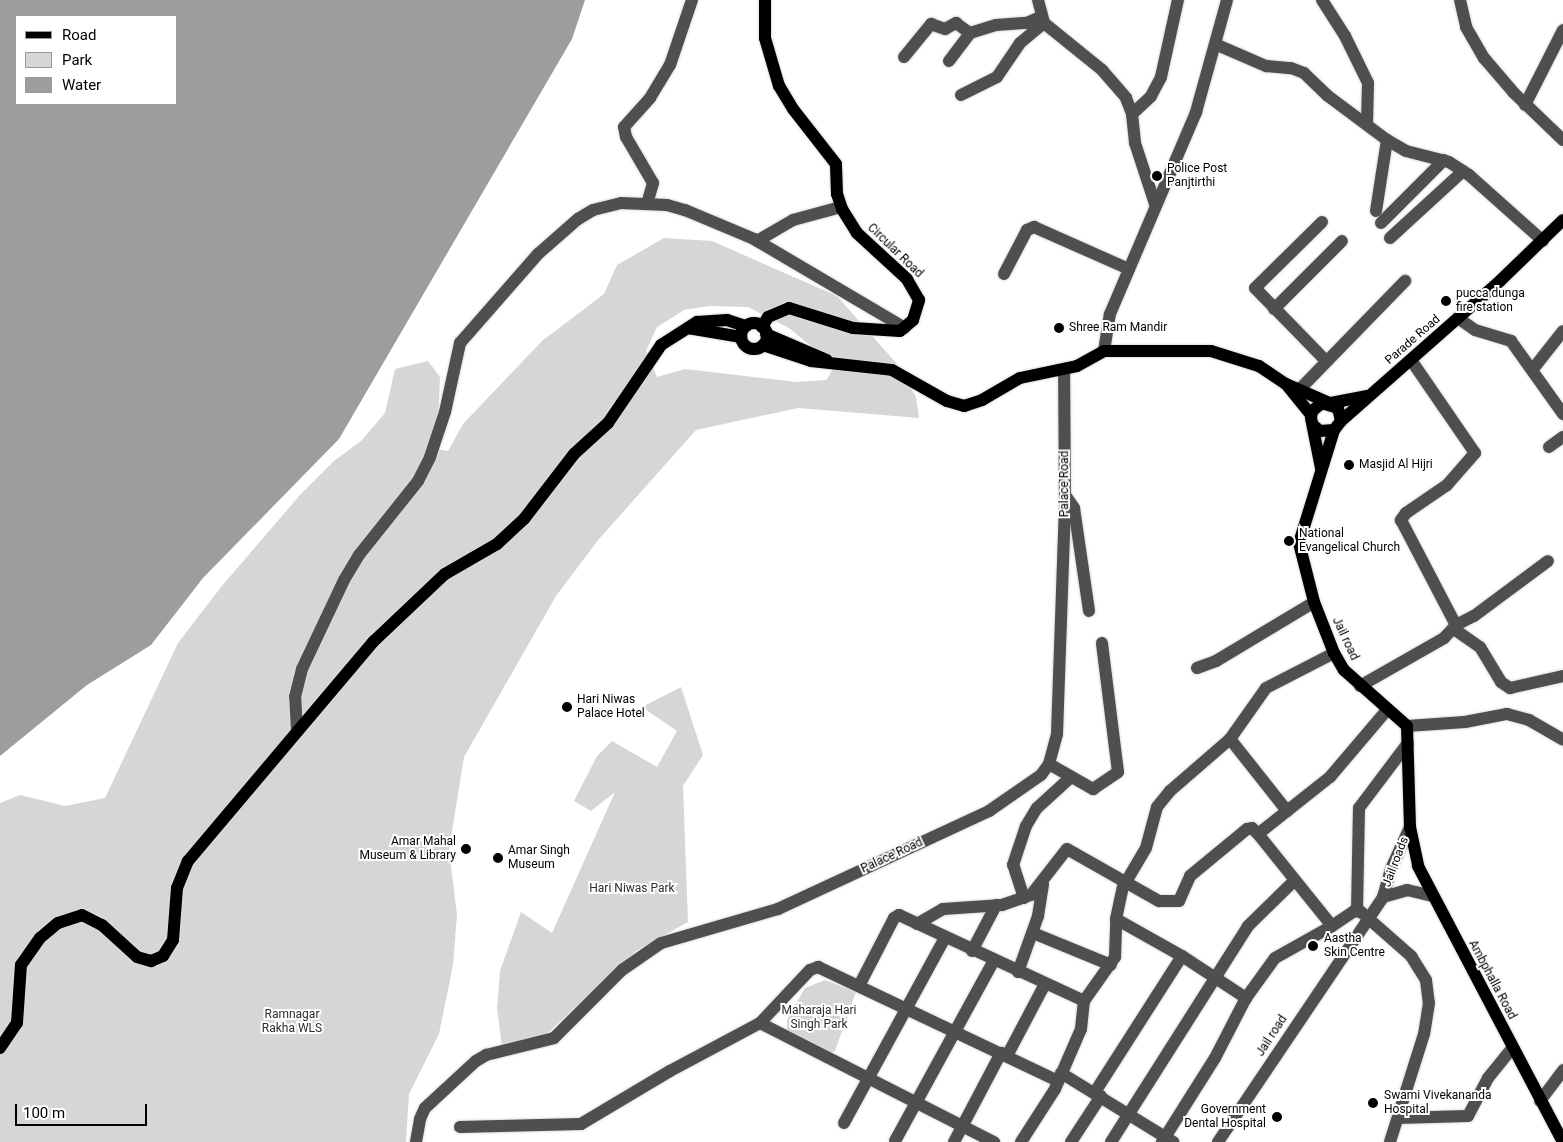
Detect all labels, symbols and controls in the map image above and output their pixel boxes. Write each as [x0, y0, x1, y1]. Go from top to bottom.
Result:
legend [15, 15, 178, 105]
text: Road [62, 26, 96, 44]
text: Park [62, 51, 92, 69]
text: Water [62, 76, 101, 94]
place label: Police Post Panjtirthi [1167, 162, 1227, 190]
marker: Police Post Panjtirthi [1151, 170, 1163, 182]
street label: Circular Road [864, 221, 926, 281]
place label: pucca dunga fire station [1456, 287, 1525, 315]
marker: pucca dunga fire station [1440, 295, 1452, 307]
street label: Parade Road [1383, 312, 1443, 368]
place label: Shree Ram Mandir [1069, 321, 1167, 335]
marker: Shree Ram Mandir [1053, 322, 1065, 334]
street label: Palace Road [1058, 451, 1072, 517]
place label: Masjid Al Hijri [1359, 458, 1433, 472]
marker: Masjid Al Hijri [1343, 459, 1355, 471]
place label: National Evangelical Church [1299, 527, 1400, 555]
marker: National Evangelical Church [1283, 535, 1295, 547]
street label: Jail road [1329, 615, 1361, 663]
place label: Hari Niwas Palace Hotel [577, 693, 645, 721]
marker: Hari Niwas Palace Hotel [561, 701, 573, 713]
place label: Amar Mahal Museum & Library [359, 835, 456, 863]
street label: Palace Road [859, 835, 925, 877]
street label: Jail roads [1380, 835, 1412, 889]
marker: Amar Mahal Museum & Library [460, 843, 472, 855]
place label: Amar Singh Museum [508, 844, 570, 872]
marker: Amar Singh Museum [492, 852, 504, 864]
park label: Hari Niwas Park [589, 882, 675, 896]
place label: Aastha Skin Centre [1324, 932, 1385, 960]
street label: Ambphalla Road [1465, 938, 1519, 1022]
marker: Aastha Skin Centre [1306, 939, 1320, 953]
park label: Maharaja Hari Singh Park [782, 1004, 856, 1032]
park label: Ramnagar Rakha WLS [262, 1008, 322, 1036]
street label: Jail road [1253, 1013, 1291, 1059]
place label: Swami Vivekananda Hospital [1384, 1089, 1491, 1117]
scale bar [18, 1094, 150, 1126]
marker: Swami Vivekananda Hospital [1366, 1096, 1380, 1110]
place label: Government Dental Hospital [1184, 1103, 1266, 1131]
text: 100 m [23, 1104, 65, 1122]
marker: Government Dental Hospital [1270, 1110, 1284, 1124]

